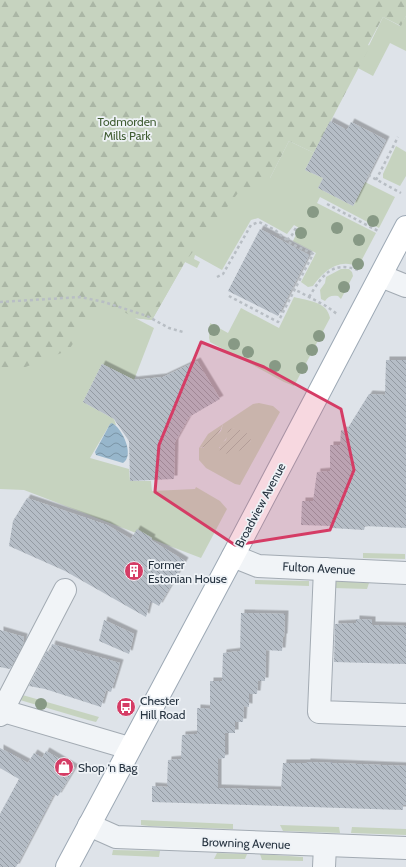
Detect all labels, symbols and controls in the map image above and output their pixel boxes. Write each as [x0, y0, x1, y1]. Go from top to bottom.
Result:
park label: Todmorden Mills Park [98, 114, 157, 143]
street label: Broadview Avenue [231, 460, 289, 550]
place label: Former Estonian House [148, 557, 227, 586]
street label: Fulton Avenue [282, 559, 356, 577]
building icon: Former Estonian House [123, 560, 145, 582]
place label: Chester Hill Road [140, 693, 185, 722]
bus stop icon: Chester Hill Road [115, 696, 137, 718]
shop icon: Shop ‘n Bag [53, 756, 75, 778]
place label: Shop ‘n Bag [78, 760, 139, 775]
street label: Browning Avenue [201, 834, 291, 852]

